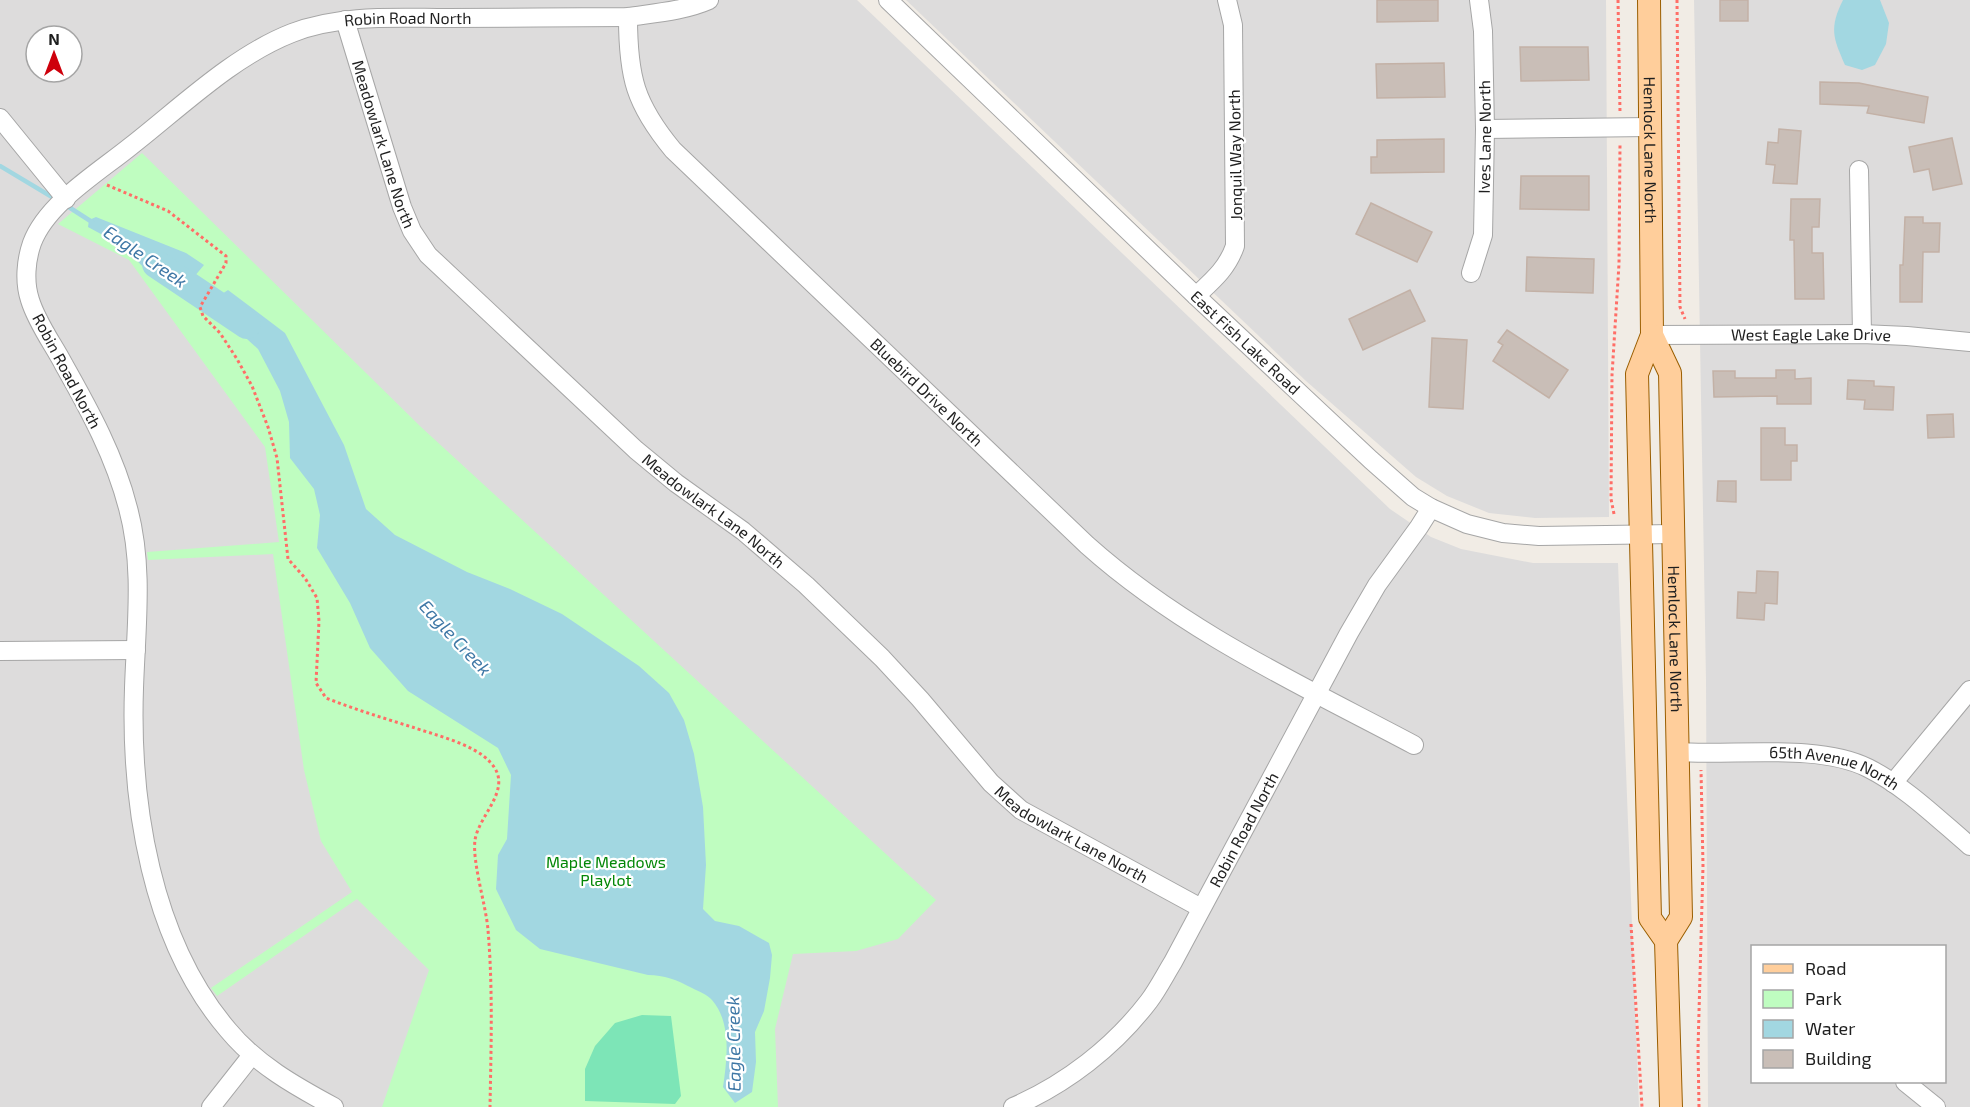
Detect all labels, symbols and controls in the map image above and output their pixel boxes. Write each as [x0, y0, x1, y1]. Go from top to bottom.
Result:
street label: Robin Road North [343, 8, 471, 29]
north arrow [24, 24, 84, 84]
text: N [48, 29, 60, 48]
street label: Meadowlark Lane North [349, 58, 420, 231]
street label: Hemlock Lane North [1641, 76, 1661, 224]
street label: Ives Lane North [1474, 80, 1494, 194]
street label: Jonquil Way North [1224, 89, 1245, 221]
water label: Eagle Creek [100, 220, 191, 292]
street label: East Fish Lake Road [1187, 286, 1305, 398]
street label: Robin Road North [29, 310, 106, 431]
street label: West Eagle Lake Drive [1731, 324, 1891, 344]
street label: Bluebird Drive North [867, 334, 987, 450]
street label: Meadowlark Lane North [639, 449, 789, 572]
street label: Hemlock Lane North [1665, 565, 1687, 713]
water label: Eagle Creek [415, 595, 496, 680]
street label: 65th Avenue North [1769, 742, 1903, 793]
street label: Robin Road North [1205, 769, 1282, 890]
street label: Meadowlark Lane North [991, 781, 1152, 886]
park label: Maple Meadows Playlot [546, 852, 666, 889]
legend [1751, 945, 1946, 1083]
text: Road [1805, 957, 1846, 979]
text: Park [1805, 987, 1842, 1009]
water label: Eagle Creek [721, 996, 745, 1092]
text: Water [1805, 1017, 1855, 1039]
text: Building [1805, 1047, 1872, 1069]

